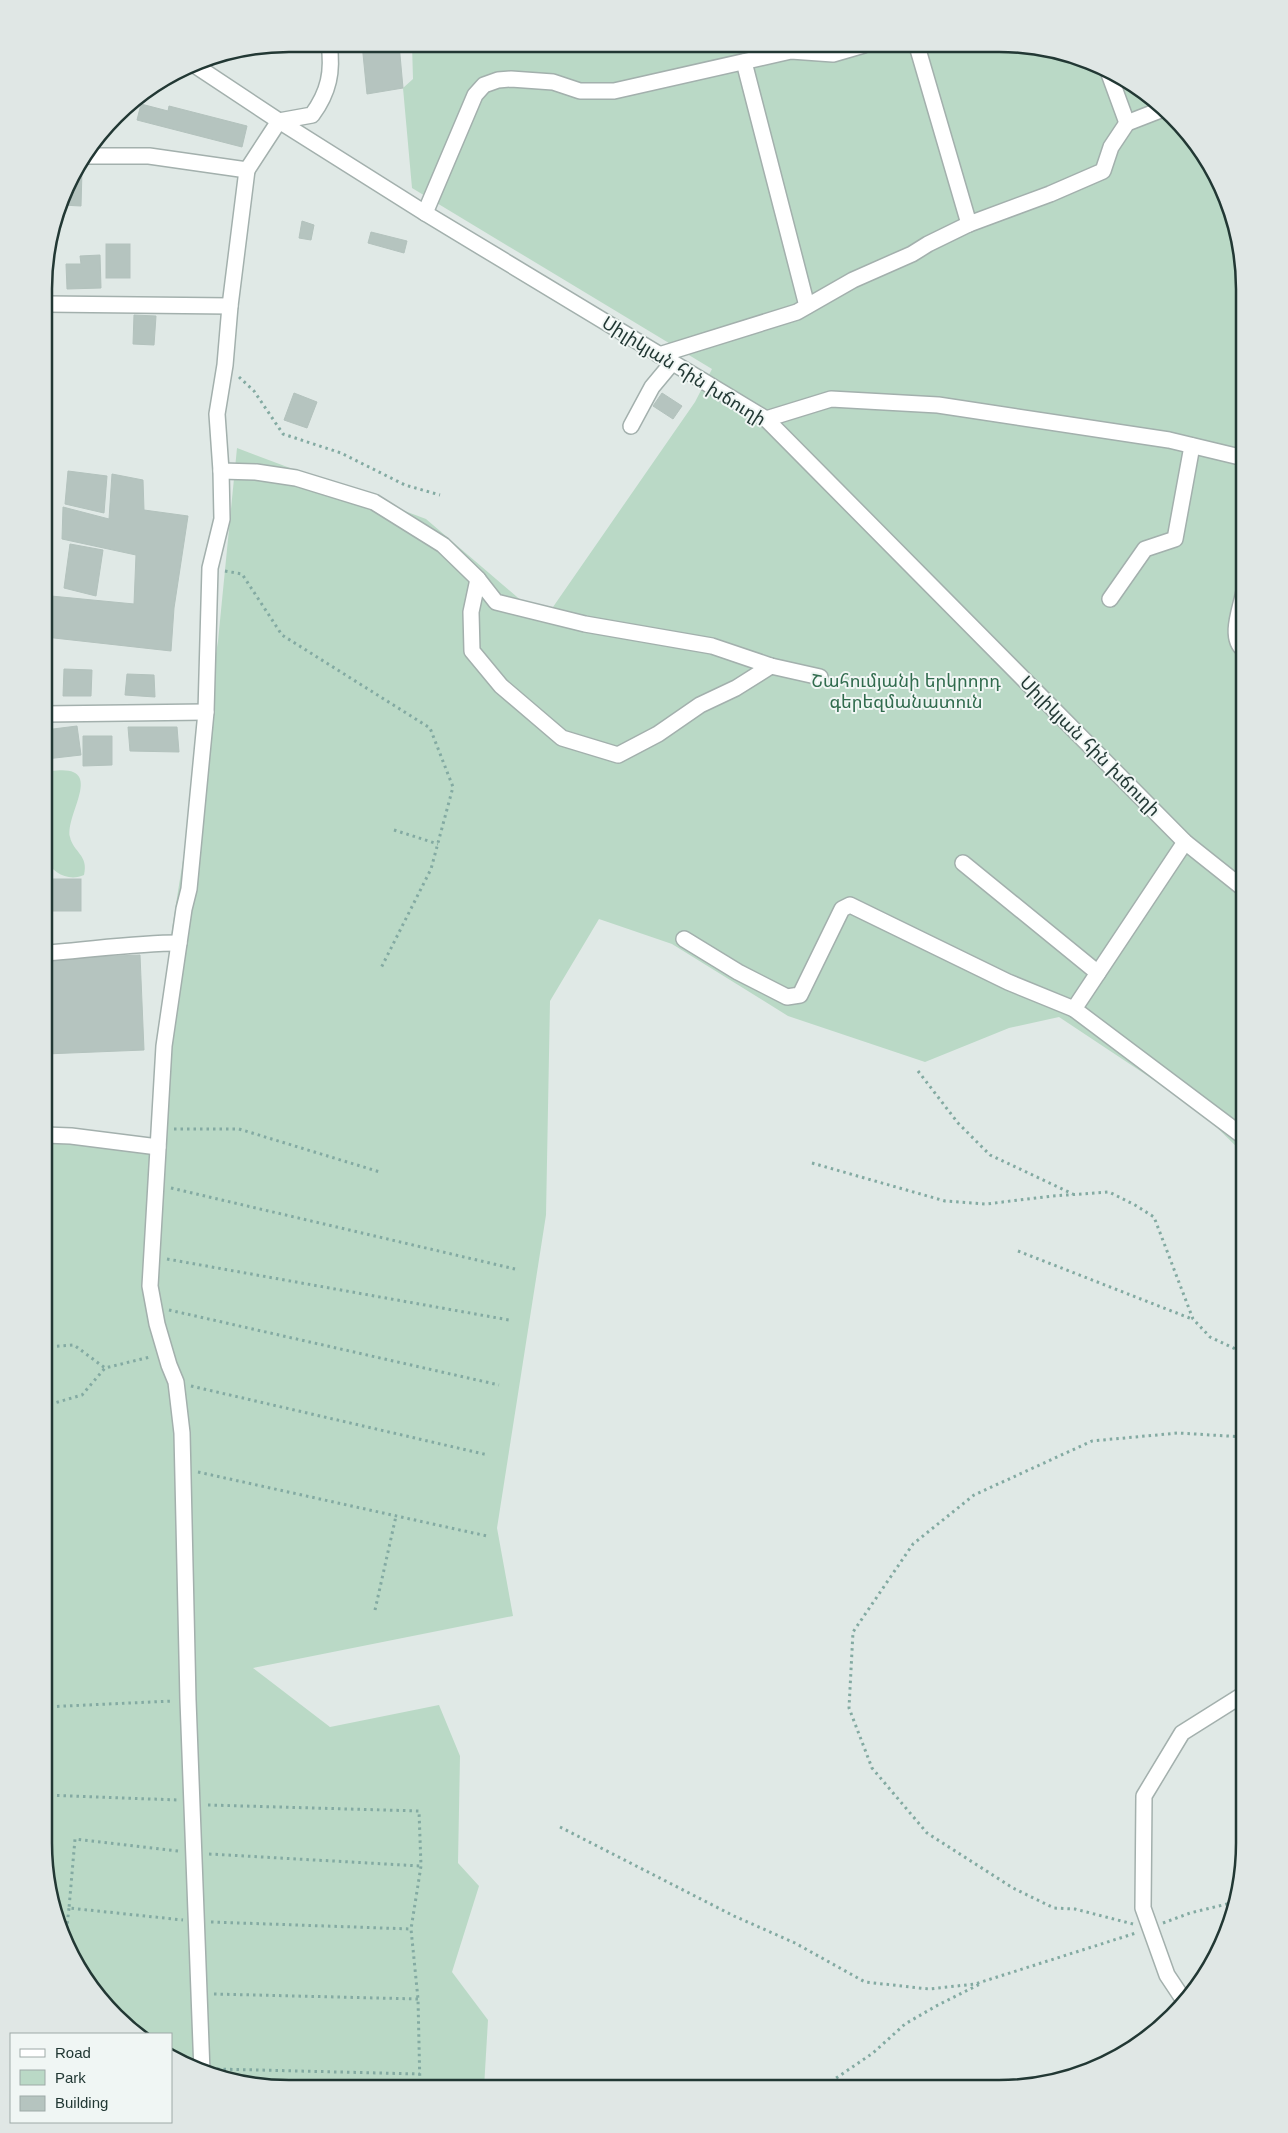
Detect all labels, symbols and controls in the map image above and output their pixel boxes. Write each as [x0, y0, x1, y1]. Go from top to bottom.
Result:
street label: Սիլիկյան հին խճուղի [598, 312, 770, 430]
park label: Շահումյանի երկրորդ գերեզմանատուն [811, 671, 1001, 712]
street label: Սիլիկյան հին խճուղի [1016, 672, 1164, 820]
legend [10, 2033, 172, 2123]
text: Road [55, 2044, 91, 2061]
text: Park [55, 2069, 86, 2086]
text: Building [55, 2094, 108, 2111]

